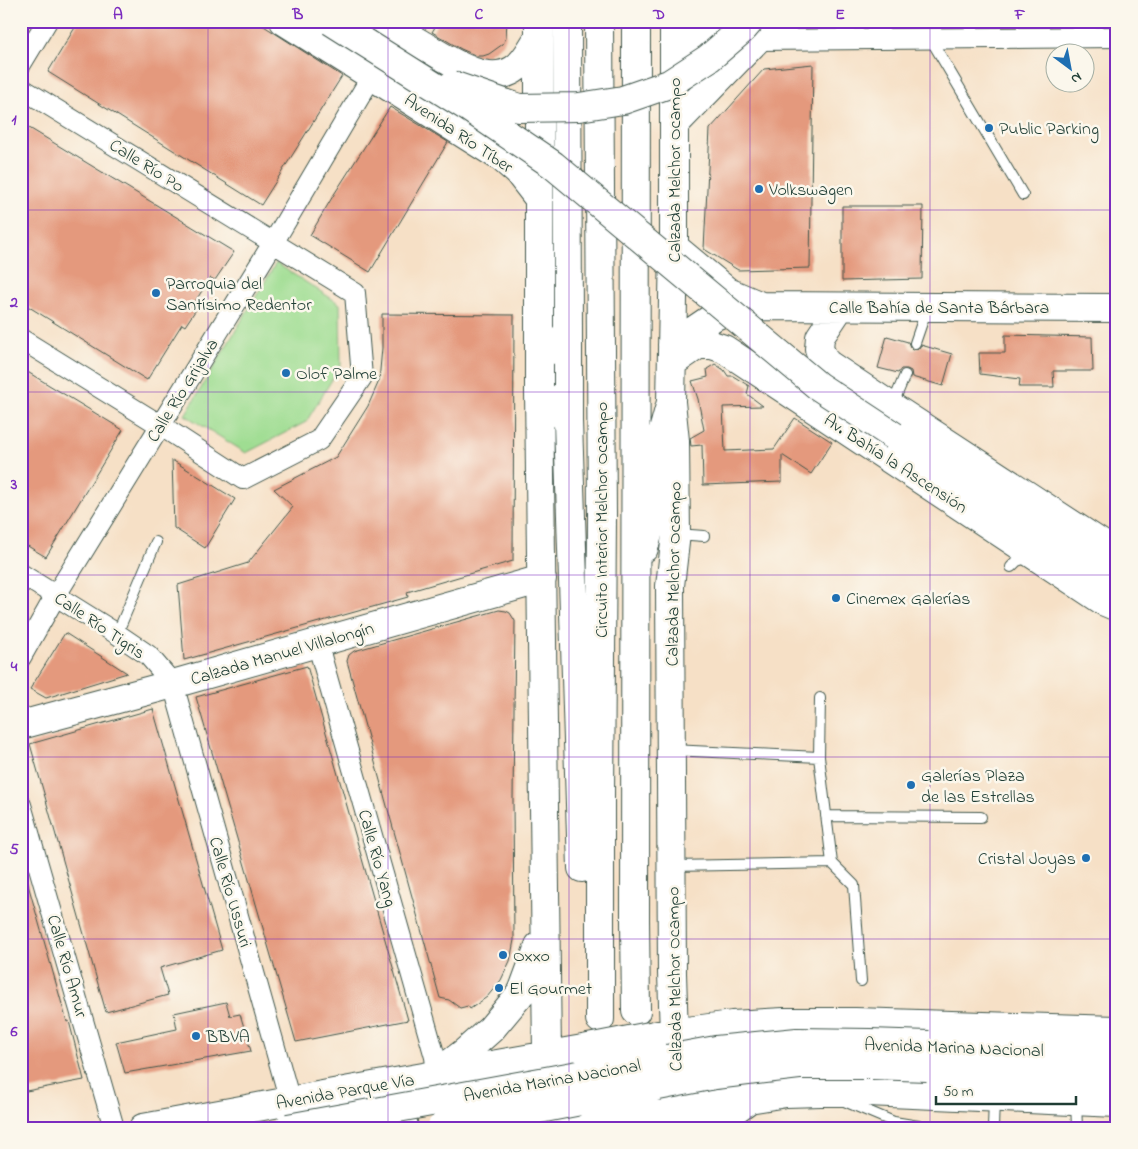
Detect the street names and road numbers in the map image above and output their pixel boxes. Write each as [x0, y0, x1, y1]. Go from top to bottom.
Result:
street label: Calzada Melchor Ocampo [663, 78, 689, 262]
street label: Avenida Río Tíber [398, 88, 518, 181]
street label: Calle Río Po [103, 133, 188, 200]
street label: Calle Bahía de Santa Bárbara [829, 296, 1049, 322]
street label: Calle Río Grijalva [141, 334, 226, 448]
street label: Circuito Interior Melchor Ocampo [590, 402, 616, 638]
street label: Av. Bahía la Ascensión [818, 408, 972, 521]
street label: Calzada Melchor Ocampo [660, 481, 690, 667]
street label: Calle Río Tigris [48, 587, 150, 668]
street label: Calzada Manuel Villalongín [188, 616, 378, 694]
street label: Calle Río Yang [349, 807, 402, 911]
street label: Calle Río Ussuri [201, 834, 257, 951]
street label: Calzada Melchor Ocampo [661, 886, 691, 1072]
street label: Calle Río Amur [39, 912, 93, 1022]
street label: Avenida Marina Nacional [864, 1033, 1044, 1065]
street label: Avenida Marina Nacional [462, 1054, 643, 1110]
street label: Avenida Parque Vía [274, 1068, 417, 1118]

